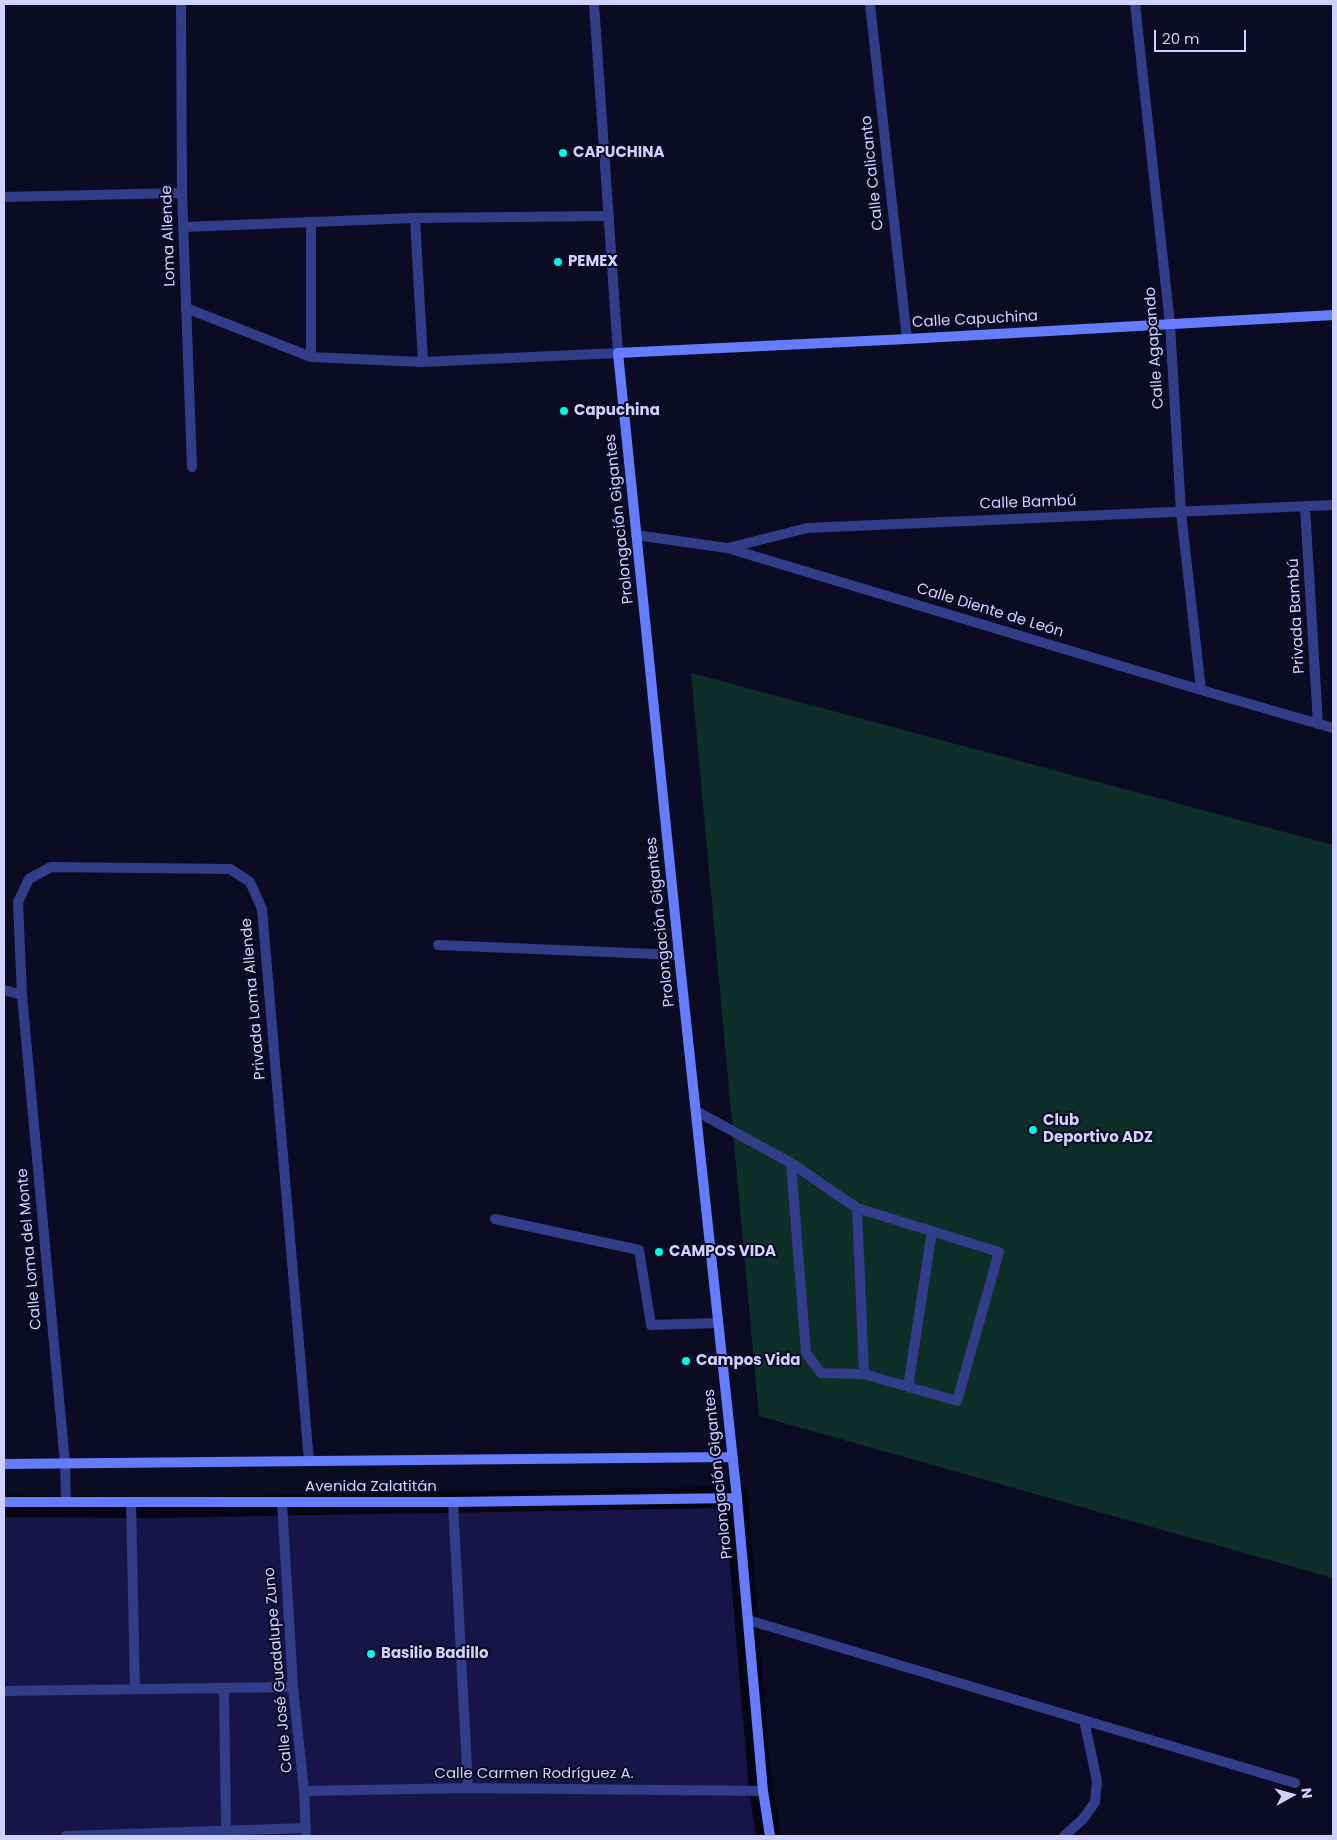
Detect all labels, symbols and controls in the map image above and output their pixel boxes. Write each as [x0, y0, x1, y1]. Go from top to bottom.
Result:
scale bar [1157, 20, 1250, 52]
text: 20 m [1162, 28, 1200, 49]
street label: Calle Calicanto [858, 115, 888, 231]
place label: CAPUCHINA [573, 144, 665, 162]
marker: CAPUCHINA [557, 147, 569, 159]
street label: Loma Allende [158, 185, 180, 287]
place label: PEMEX [568, 253, 618, 271]
marker: PEMEX [552, 256, 564, 268]
street label: Calle Agapando [1142, 286, 1168, 410]
street label: Calle Capuchina [912, 308, 1038, 332]
place label: Capuchina [574, 402, 660, 420]
marker: Capuchina [558, 405, 570, 417]
street label: Prolongación Gigantes [602, 433, 638, 605]
street label: Calle Bambú [979, 492, 1077, 514]
street label: Privada Bambú [1285, 558, 1309, 674]
street label: Calle Diente de León [914, 580, 1066, 642]
street label: Prolongación Gigantes [643, 836, 679, 1008]
street label: Privada Loma Allende [238, 917, 270, 1081]
place label: Club Deportivo ADZ [1043, 1112, 1153, 1147]
marker: Club Deportivo ADZ [1027, 1124, 1039, 1136]
street label: Calle Loma del Monte [14, 1167, 46, 1331]
place label: CAMPOS VIDA [669, 1243, 776, 1261]
marker: CAMPOS VIDA [653, 1246, 665, 1258]
place label: Campos Vida [696, 1352, 801, 1370]
marker: Campos Vida [680, 1355, 692, 1367]
street label: Prolongación Gigantes [701, 1388, 737, 1560]
street label: Avenida Zalatitán [305, 1478, 437, 1496]
street label: Calle José Guadalupe Zuno [261, 1566, 297, 1774]
place label: Basilio Badillo [381, 1645, 489, 1663]
marker: Basilio Badillo [365, 1648, 377, 1660]
street label: Calle Carmen Rodríguez A. [434, 1765, 634, 1783]
north arrow [1267, 1770, 1317, 1820]
text: N [1296, 1787, 1317, 1800]

